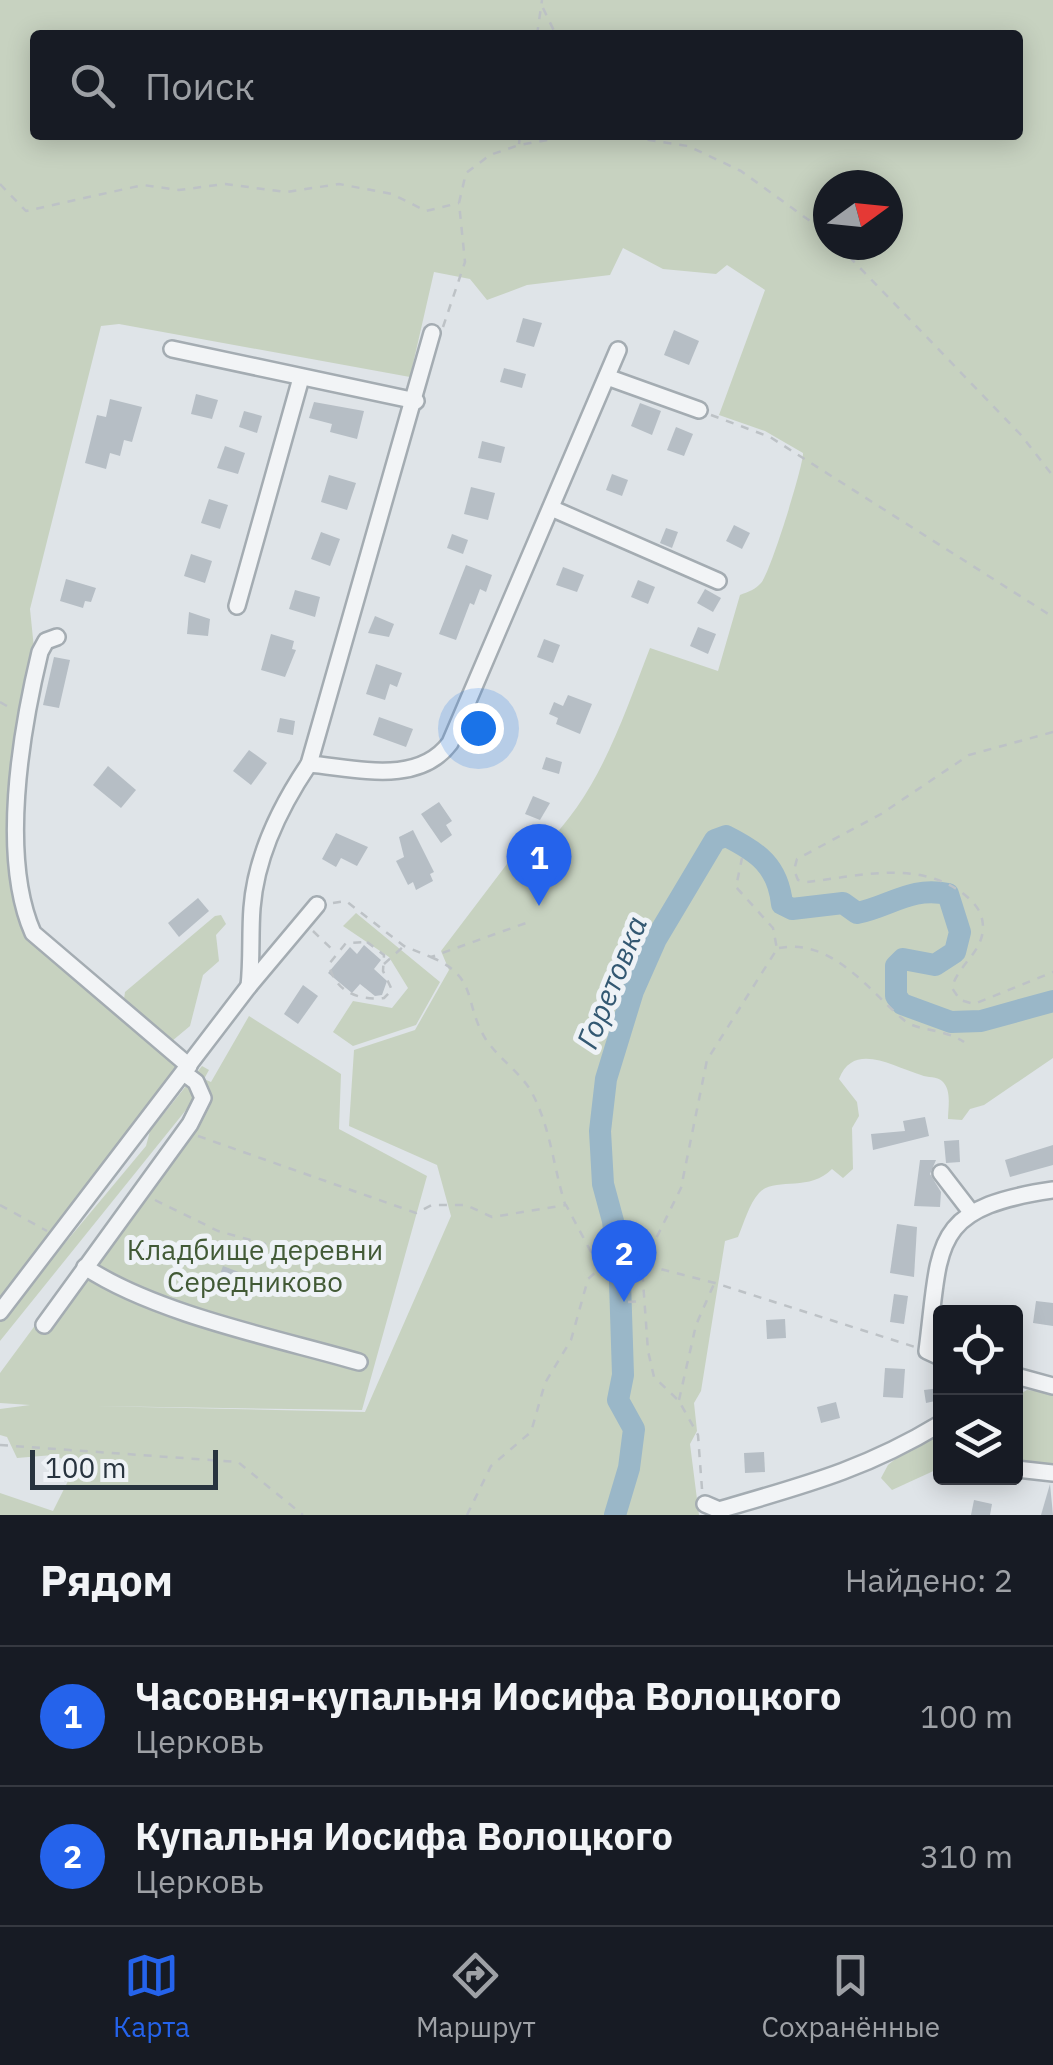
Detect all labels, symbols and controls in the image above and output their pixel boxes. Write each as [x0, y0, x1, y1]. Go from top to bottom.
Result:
search box [30, 30, 1023, 140]
icon: search [65, 58, 120, 113]
text: Поиск [145, 61, 255, 110]
north arrow [813, 170, 903, 260]
your location [453, 703, 504, 754]
pin: 1 [506, 824, 572, 906]
water label: Горетовка [567, 910, 655, 1054]
pin: 2 [592, 1220, 656, 1302]
park label: Кладбище деревни Середниково [127, 1231, 383, 1300]
map controls [933, 1305, 1023, 1485]
button: locate [933, 1305, 1023, 1395]
button: layers [933, 1395, 1023, 1485]
scale bar [30, 1445, 218, 1490]
text: 100 m [45, 1449, 126, 1486]
text: Рядом [40, 1553, 173, 1608]
text: Найдено: 2 [845, 1559, 1013, 1601]
text: Часовня-купальня Иосифа Волоцкого [135, 1671, 841, 1720]
text: 1 [63, 1695, 82, 1737]
text: 100 m [920, 1695, 1013, 1737]
text: Церковь [135, 1720, 264, 1762]
text: Купальня Иосифа Волоцкого [135, 1811, 673, 1860]
text: 2 [63, 1835, 82, 1877]
text: 310 m [920, 1835, 1013, 1877]
text: Церковь [135, 1860, 264, 1902]
tab: Карта [113, 1948, 190, 2045]
tab: Маршрут [416, 1948, 536, 2045]
tab: Сохранённые [762, 1948, 940, 2045]

